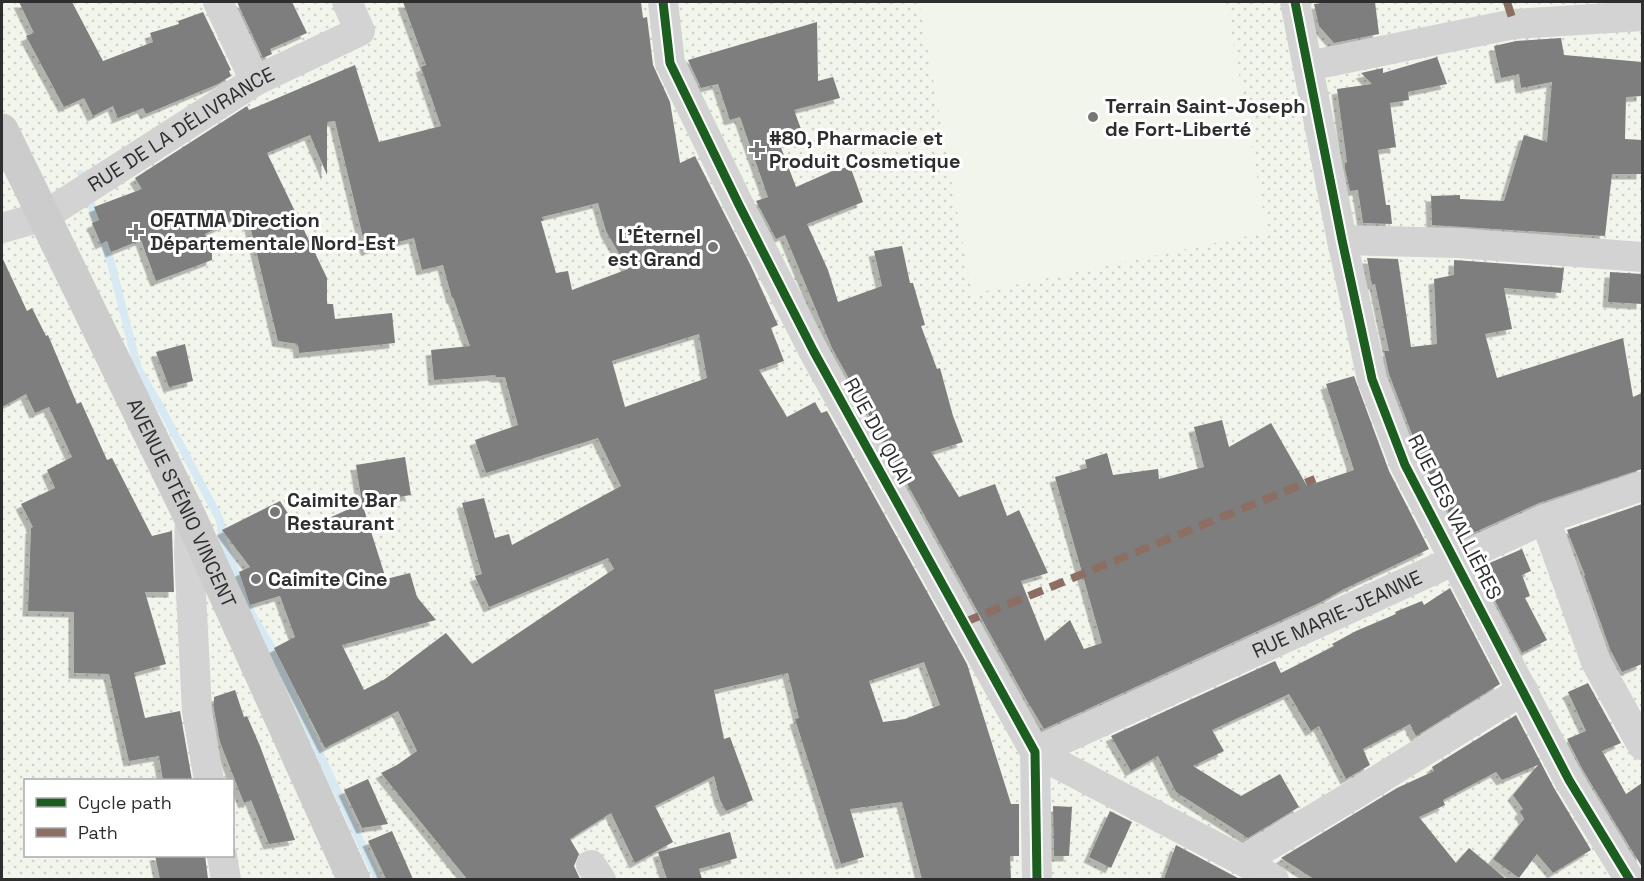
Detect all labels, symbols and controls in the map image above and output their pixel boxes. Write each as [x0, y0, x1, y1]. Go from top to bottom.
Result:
street label: RUE DE LA DÉLIVRANCE [83, 61, 278, 198]
place label: Terrain Saint-Joseph de Fort-Liberté [1105, 93, 1305, 142]
marker: Terrain Saint-Joseph de Fort-Liberté [1086, 110, 1100, 124]
place label: #80, Pharmacie et Produit Cosmetique [769, 125, 960, 174]
marker: #80, Pharmacie et Produit Cosmetique [750, 143, 764, 157]
place label: OFATMA Direction Départementale Nord-Est [150, 207, 396, 256]
marker: OFATMA Direction Départementale Nord-Est [127, 223, 145, 241]
place label: L'Éternel est Grand [607, 223, 701, 272]
marker: L'Éternel est Grand [706, 240, 720, 254]
street label: RUE DU QUAI [838, 373, 918, 489]
street label: AVENUE STÉNIO VINCENT [121, 394, 242, 612]
street label: RUE DES VALLIÈRES [1402, 430, 1508, 604]
place label: Caimite Bar Restaurant [287, 487, 397, 536]
marker: Caimite Bar Restaurant [268, 505, 282, 519]
street label: RUE MARIE-JEANNE [1248, 564, 1426, 664]
place label: Caimite Cine [268, 566, 388, 592]
marker: Caimite Cine [249, 572, 263, 586]
legend [24, 779, 234, 857]
text: Cycle path [78, 791, 172, 814]
text: Path [78, 821, 118, 844]

